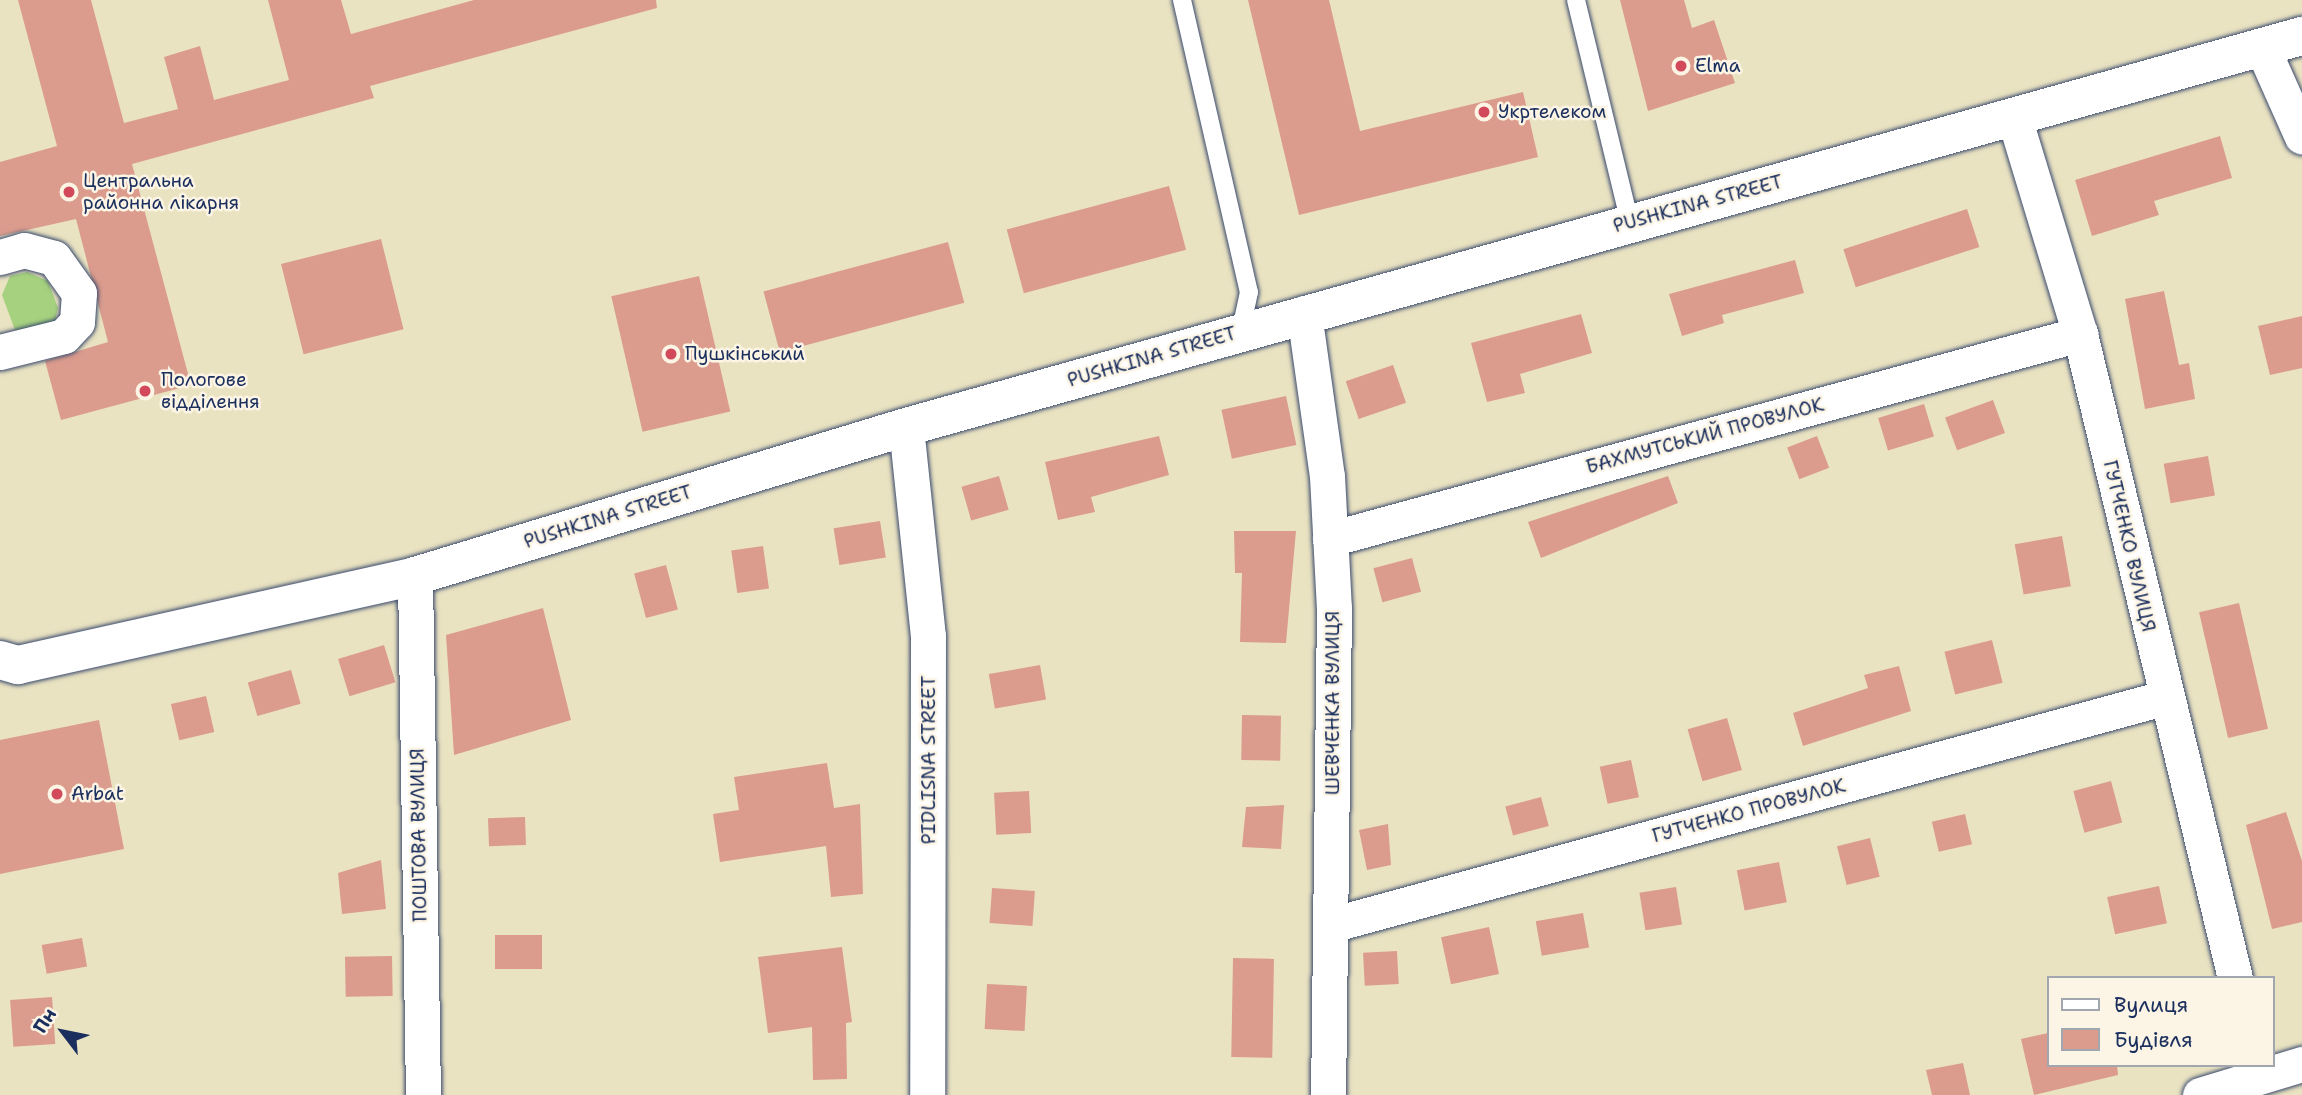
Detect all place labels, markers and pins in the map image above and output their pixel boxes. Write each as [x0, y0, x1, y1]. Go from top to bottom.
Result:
place label: Elma [1695, 55, 1740, 77]
marker: Elma [1673, 58, 1689, 74]
place label: Укртелеком [1498, 101, 1606, 123]
marker: Укртелеком [1476, 104, 1492, 120]
place label: Центральна районна лікарня [83, 170, 239, 214]
marker: Центральна районна лікарня [61, 184, 77, 200]
place label: Пушкінський [685, 343, 805, 365]
marker: Пушкінський [663, 346, 679, 362]
place label: Пологове відділення [161, 369, 260, 413]
marker: Пологове відділення [135, 381, 155, 401]
place label: Arbat [71, 783, 124, 805]
marker: Arbat [49, 786, 65, 802]

